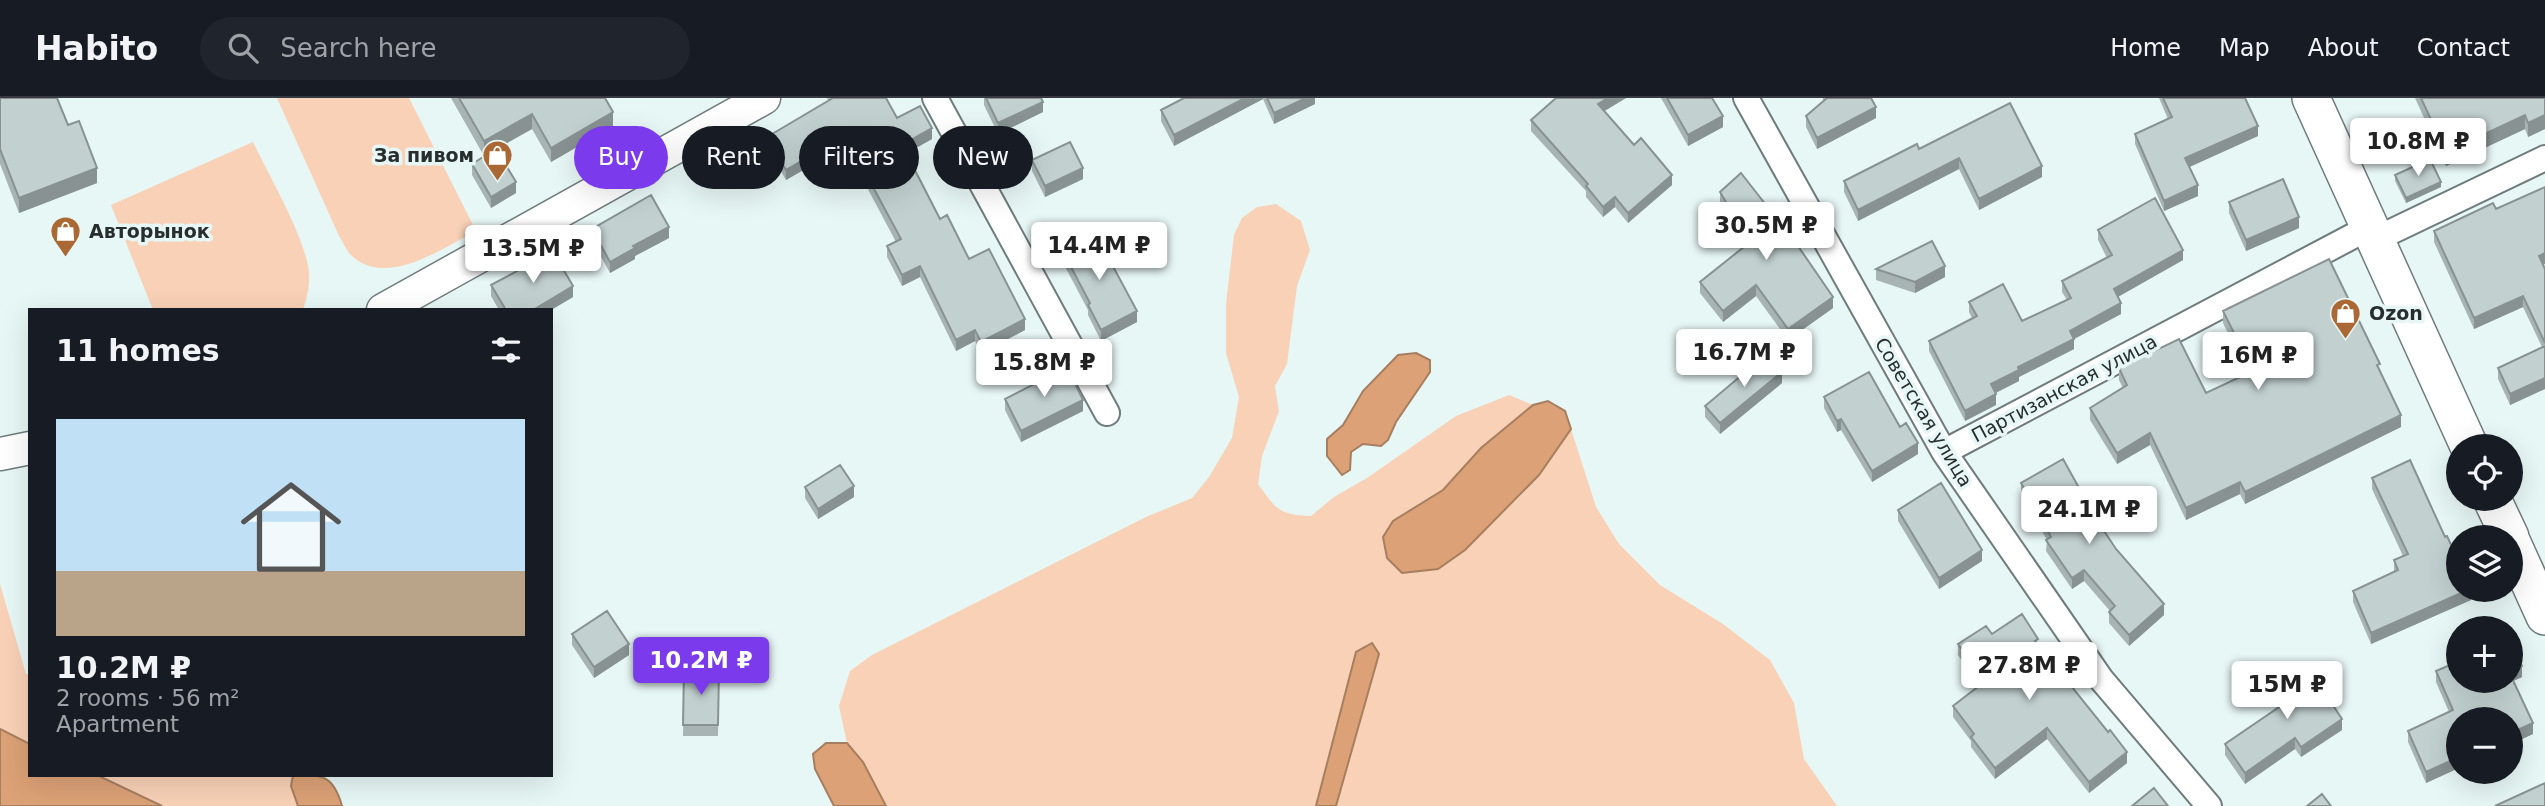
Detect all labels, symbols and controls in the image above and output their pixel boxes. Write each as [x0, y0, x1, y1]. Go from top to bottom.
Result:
search box [200, 17, 690, 80]
text: Habito [35, 29, 158, 68]
icon: search [224, 29, 262, 67]
text: Search here [280, 33, 436, 63]
text: Home [2110, 34, 2181, 62]
text: Map [2219, 34, 2270, 62]
text: About [2308, 34, 2379, 62]
text: Contact [2417, 34, 2510, 62]
pin: 10.8M ₽ [2353, 118, 2483, 178]
chip: Buy [574, 126, 668, 189]
chip: Rent [682, 126, 785, 189]
chip: Filters [799, 126, 919, 189]
chip: New [933, 126, 1033, 189]
text: 10.8M ₽ [2366, 128, 2470, 154]
shop icon: За пивом [480, 138, 514, 182]
place label: За пивом [374, 144, 474, 166]
pin: 30.5M ₽ [1701, 202, 1831, 262]
text: 30.5M ₽ [1714, 212, 1818, 238]
shop icon: Авторынок [49, 214, 83, 258]
place label: Авторынок [89, 220, 210, 242]
pin: 14.4M ₽ [1034, 222, 1164, 282]
pin: 13.5M ₽ [468, 226, 598, 285]
text: 14.4M ₽ [1047, 232, 1151, 258]
text: 13.5M ₽ [481, 235, 585, 261]
shop icon: Ozon [2329, 296, 2363, 340]
place label: Ozon [2369, 302, 2423, 324]
pin: 16.7M ₽ [1679, 330, 1809, 389]
street label: Партизанская улица [1967, 330, 2161, 446]
icon: filters [487, 331, 525, 369]
pin: 16M ₽ [2209, 332, 2307, 392]
text: 11 homes [56, 333, 220, 368]
street label: Советская улица [1871, 333, 1977, 491]
text: 16.7M ₽ [1692, 339, 1796, 365]
pin: 15.8M ₽ [979, 340, 1109, 399]
text: 16M ₽ [2219, 342, 2297, 368]
text: 15.8M ₽ [992, 349, 1096, 375]
map controls [2446, 434, 2523, 784]
button: locate [2446, 434, 2523, 511]
icon: home [228, 464, 354, 590]
pin: 24.1M ₽ [2024, 486, 2154, 546]
text: 24.1M ₽ [2037, 496, 2141, 522]
button: layers [2446, 525, 2523, 602]
button: + [2446, 616, 2523, 693]
pin: 10.2M ₽ [636, 638, 766, 697]
pin: 27.8M ₽ [1964, 642, 2094, 702]
text: 10.2M ₽ [649, 647, 753, 673]
text: 10.2M ₽ [56, 650, 191, 685]
text: 27.8M ₽ [1977, 652, 2081, 678]
pin: 15M ₽ [2238, 662, 2336, 721]
text: 15M ₽ [2248, 671, 2326, 697]
text: 2 rooms · 56 m² [56, 685, 240, 711]
button: − [2446, 707, 2523, 784]
text: Apartment [56, 711, 179, 737]

